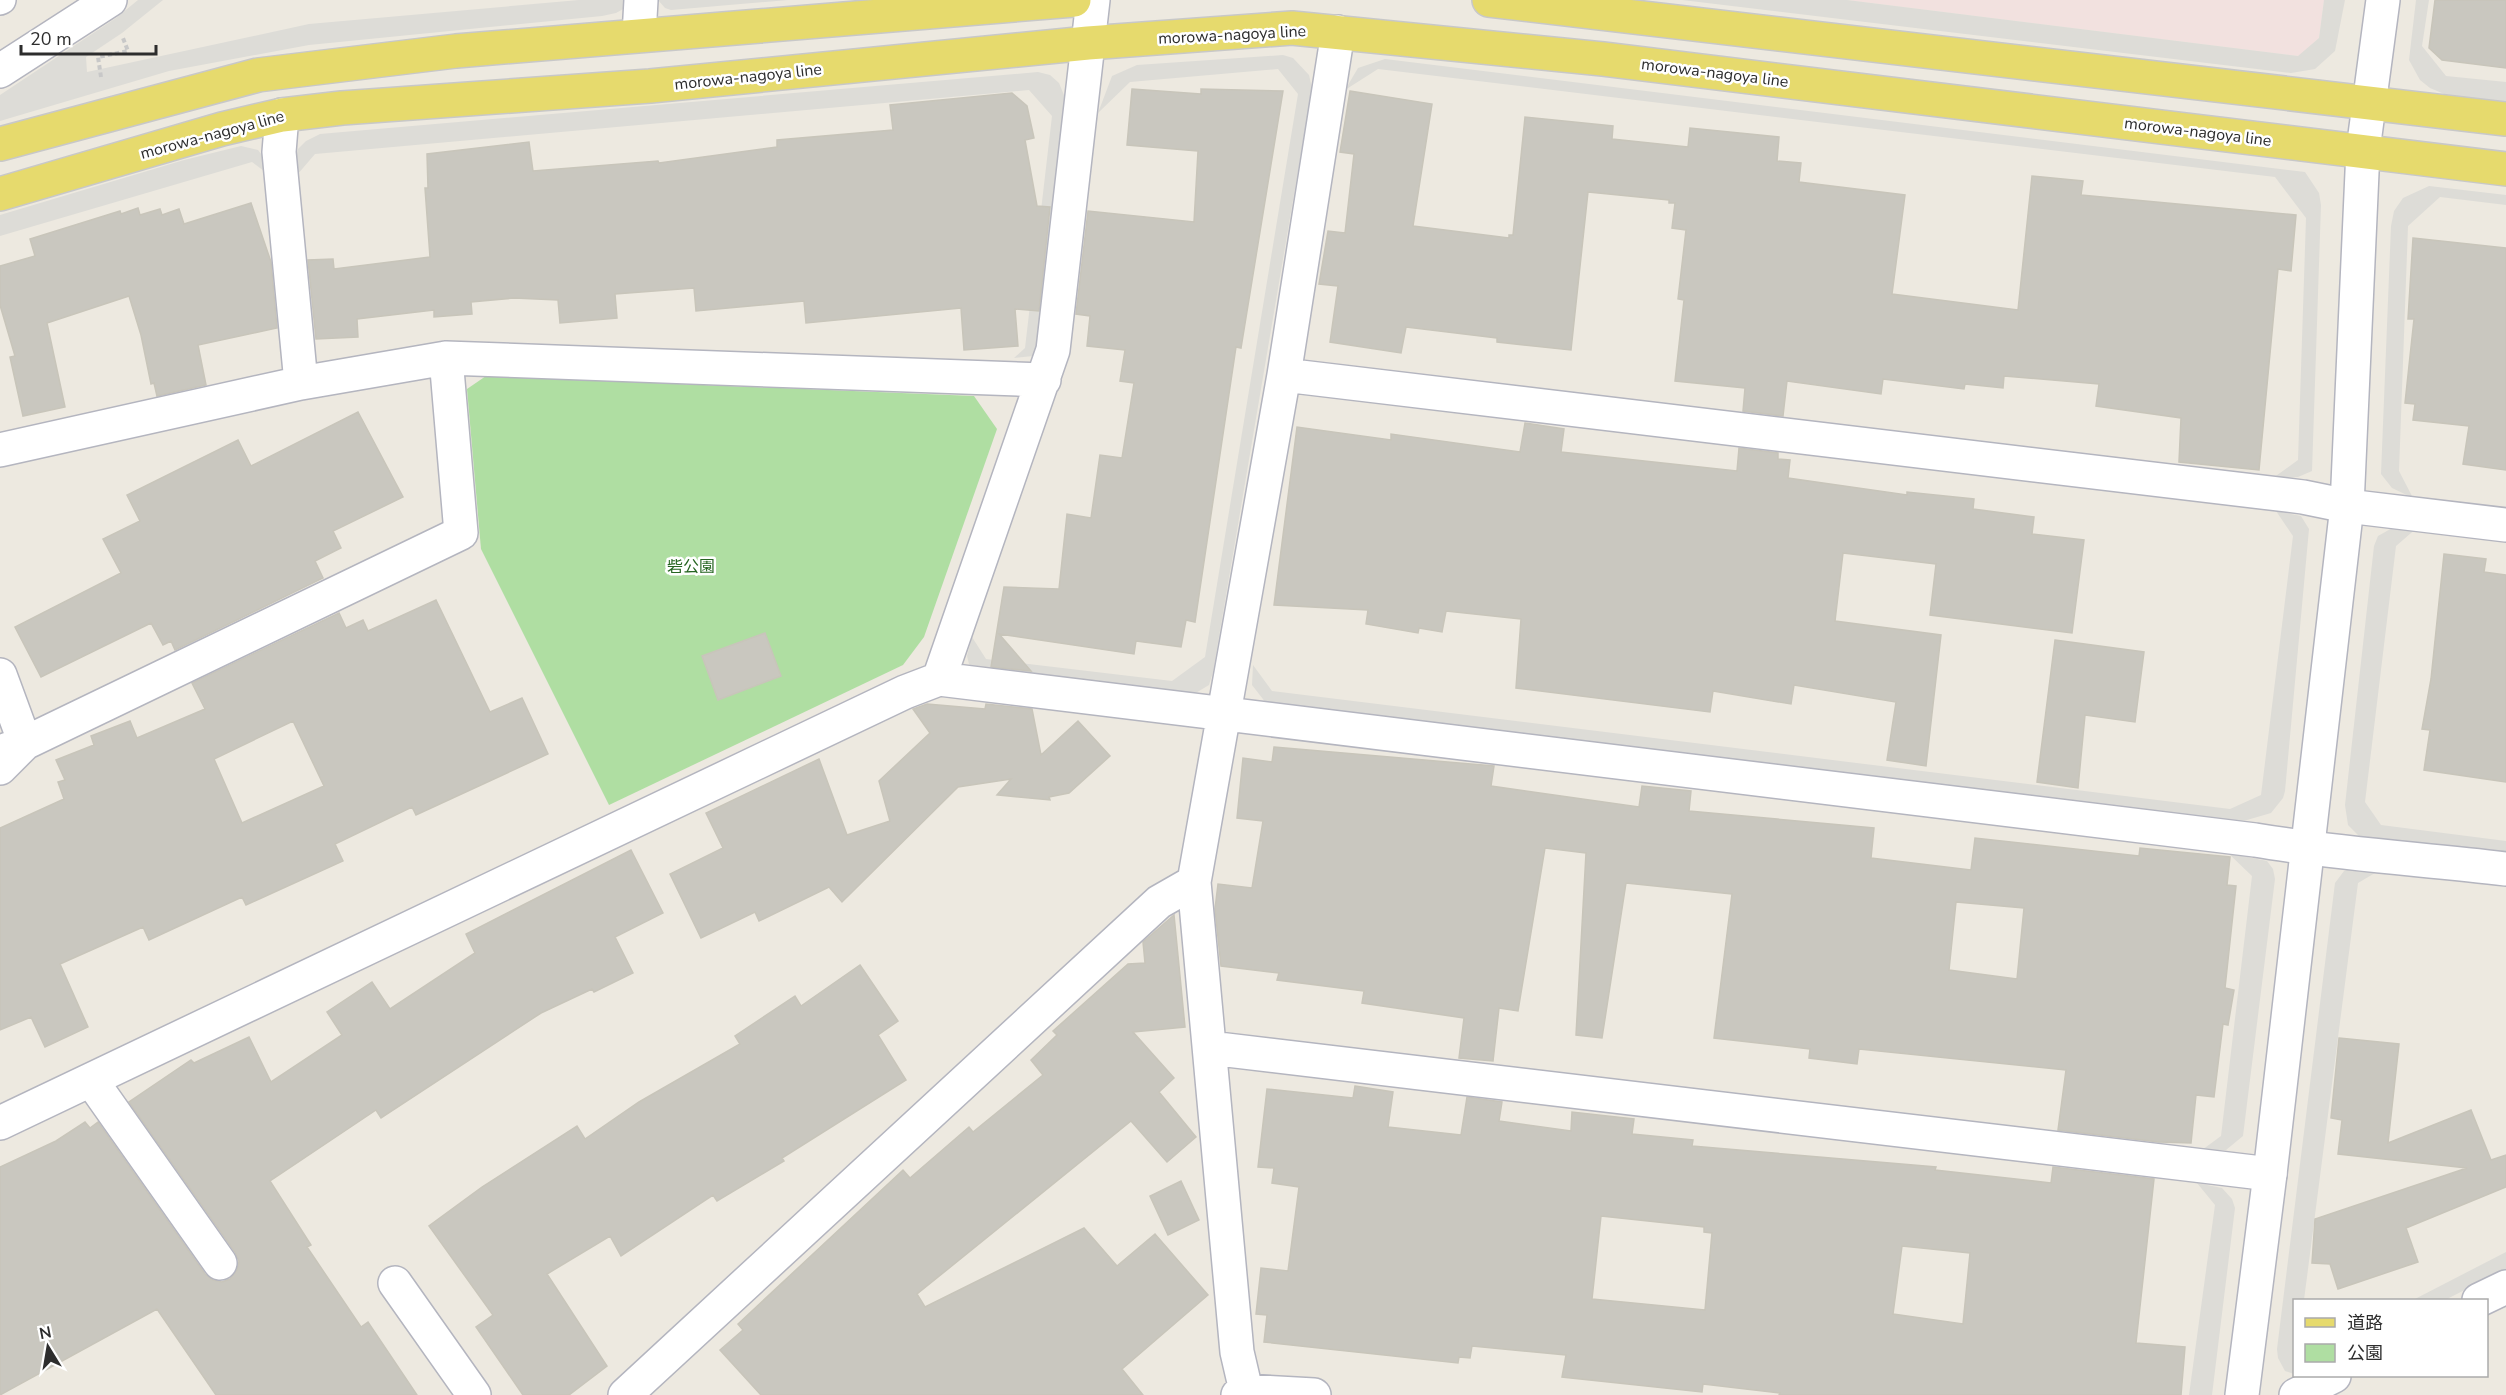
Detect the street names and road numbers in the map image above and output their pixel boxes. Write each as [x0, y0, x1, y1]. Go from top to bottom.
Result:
street label: morowa-nagoya line [1158, 20, 1307, 50]
street label: morowa-nagoya line [1640, 53, 1790, 93]
street label: morowa-nagoya line [673, 58, 823, 96]
street label: morowa-nagoya line [138, 105, 287, 165]
street label: morowa-nagoya line [2123, 112, 2273, 152]

